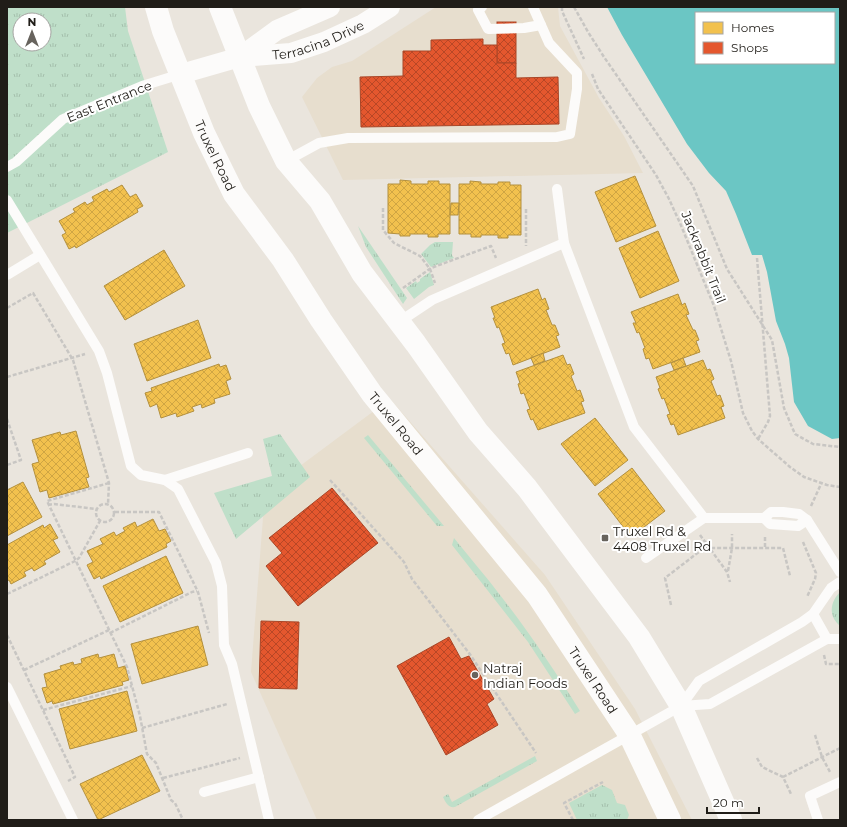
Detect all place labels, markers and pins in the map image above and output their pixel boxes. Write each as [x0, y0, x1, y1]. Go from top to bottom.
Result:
place label: Truxel Rd & 4408 Truxel Rd [613, 523, 711, 554]
marker: Truxel Rd & 4408 Truxel Rd [600, 533, 610, 543]
place label: Natraj Indian Foods [483, 660, 567, 691]
marker: Natraj Indian Foods [470, 670, 480, 680]

